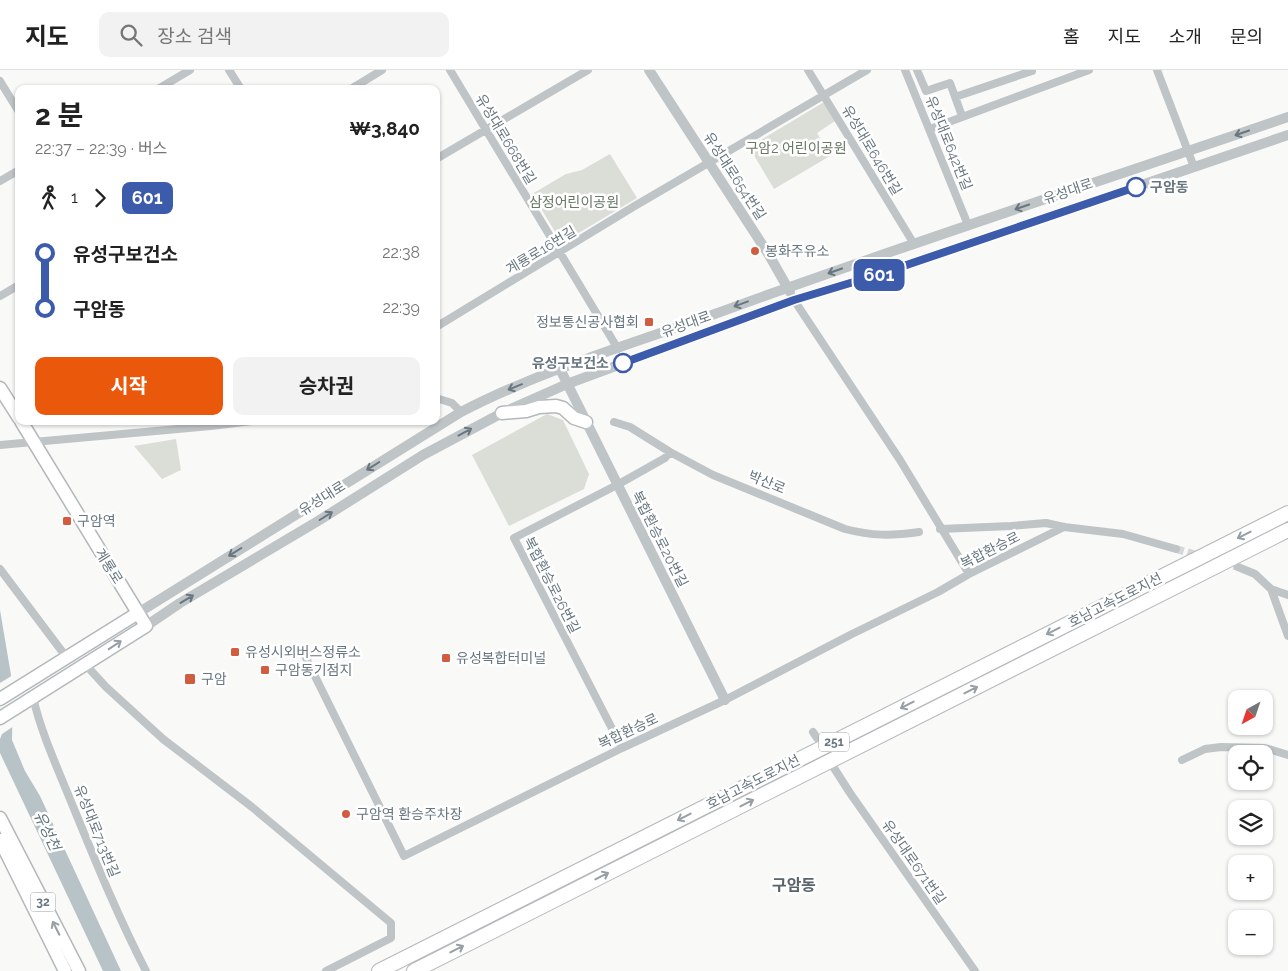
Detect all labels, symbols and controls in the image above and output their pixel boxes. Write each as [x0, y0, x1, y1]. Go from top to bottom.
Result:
search box [99, 12, 449, 57]
icon: search [117, 21, 145, 49]
text: 지도 [25, 22, 69, 51]
text: 장소 검색 [157, 25, 232, 47]
text: 홈 [1063, 26, 1080, 47]
text: 지도 [1108, 26, 1141, 47]
text: 소개 [1169, 26, 1202, 47]
text: 문의 [1230, 26, 1263, 47]
street label: 유성대로668번길 [473, 91, 539, 187]
street label: 유성대로642번길 [923, 93, 975, 193]
text: 2 분 [35, 99, 83, 132]
street label: 유성대로646번길 [839, 102, 905, 198]
text: ₩3,840 [349, 117, 420, 139]
one-way arrow [1234, 128, 1250, 138]
street label: 유성대로654번길 [701, 129, 769, 223]
text: 22:37 – 22:39 · 버스 [35, 139, 167, 158]
park label: 구암2 어린이공원 [745, 140, 847, 156]
street label: 유성대로 [1041, 175, 1095, 207]
marker: 구암동 [1126, 177, 1146, 197]
place label: 구암동 [1150, 179, 1189, 195]
icon: walk [35, 184, 63, 212]
icon: forward [86, 184, 114, 212]
text: 601 [132, 187, 163, 208]
text: 1 [71, 188, 78, 207]
park label: 삼정어린이공원 [529, 194, 619, 210]
one-way arrow [1014, 203, 1030, 212]
street label: 계룡로16번길 [503, 223, 579, 277]
text: 유성구보건소 [73, 243, 178, 265]
text: 22:38 [382, 243, 420, 262]
place label: 봉화주유소 [765, 243, 830, 259]
marker: 봉화주유소 [749, 245, 761, 257]
line badge: 601 [850, 259, 908, 291]
text: 601 [864, 264, 894, 285]
one-way arrow [827, 267, 843, 276]
text: 구암동 [73, 298, 125, 320]
text: 22:39 [382, 298, 420, 317]
one-way arrow [734, 300, 749, 309]
street label: 유성대로 [659, 308, 713, 340]
place label: 정보통신공사협회 [536, 314, 639, 330]
marker: 정보통신공사협회 [643, 316, 655, 328]
marker: 유성구보건소 [613, 353, 633, 373]
place label: 유성구보건소 [532, 355, 609, 371]
button: 시작 [35, 357, 223, 415]
button: 승차권 [233, 357, 420, 415]
one-way arrow [508, 383, 523, 392]
one-way arrow [458, 427, 473, 437]
one-way arrow [367, 461, 381, 471]
street label: 박산로 [746, 467, 788, 497]
street label: 유성대로 [296, 478, 348, 518]
street label: 복합환승로20번길 [629, 488, 691, 590]
one-way arrow [319, 511, 333, 521]
place label: 구암역 [77, 513, 116, 529]
marker: 구암역 [61, 515, 73, 527]
street label: 복합환승로 [958, 528, 1022, 572]
one-way arrow [1237, 530, 1252, 540]
street label: 복합환승로26번길 [521, 534, 583, 636]
street label: 계룡로 [92, 545, 126, 587]
one-way arrow [229, 547, 243, 557]
street label: 호남고속도로지선 [1065, 569, 1165, 631]
one-way arrow [179, 594, 193, 604]
one-way arrow [1045, 627, 1060, 637]
one-way arrow [107, 640, 121, 650]
place label: 유성시외버스정류소 [245, 644, 361, 660]
marker: 유성시외버스정류소 [229, 646, 241, 658]
place label: 유성복합터미널 [456, 650, 546, 666]
marker: 유성복합터미널 [440, 652, 452, 664]
place label: 구암동기점지 [275, 662, 352, 678]
marker: 구암동기점지 [259, 664, 271, 676]
place label: 구암 [201, 671, 227, 687]
marker: 구암 [183, 672, 197, 686]
one-way arrow [963, 685, 978, 695]
north arrow [1228, 690, 1272, 735]
map controls [1228, 690, 1273, 955]
one-way arrow [900, 700, 915, 710]
street label: 복합환승로 [595, 710, 661, 752]
road number: 251 [819, 732, 849, 752]
button: locate [1228, 745, 1273, 790]
street label: 호남고속도로지선 [703, 751, 803, 813]
street label: 유성대로713번길 [71, 782, 123, 880]
one-way arrow [740, 798, 755, 808]
button: layers [1228, 800, 1273, 845]
place label: 구암역 환승주차장 [356, 806, 463, 822]
water label: 유성천 [30, 808, 65, 856]
marker: 구암역 환승주차장 [340, 808, 352, 820]
one-way arrow [677, 813, 692, 822]
street label: 유성대로671번길 [879, 817, 949, 907]
button: + [1228, 855, 1273, 900]
one-way arrow [594, 871, 609, 880]
district label: 구암동 [772, 876, 816, 895]
road number: 32 [30, 892, 56, 912]
button: − [1228, 910, 1273, 955]
one-way arrow [51, 920, 61, 935]
one-way arrow [449, 944, 464, 953]

